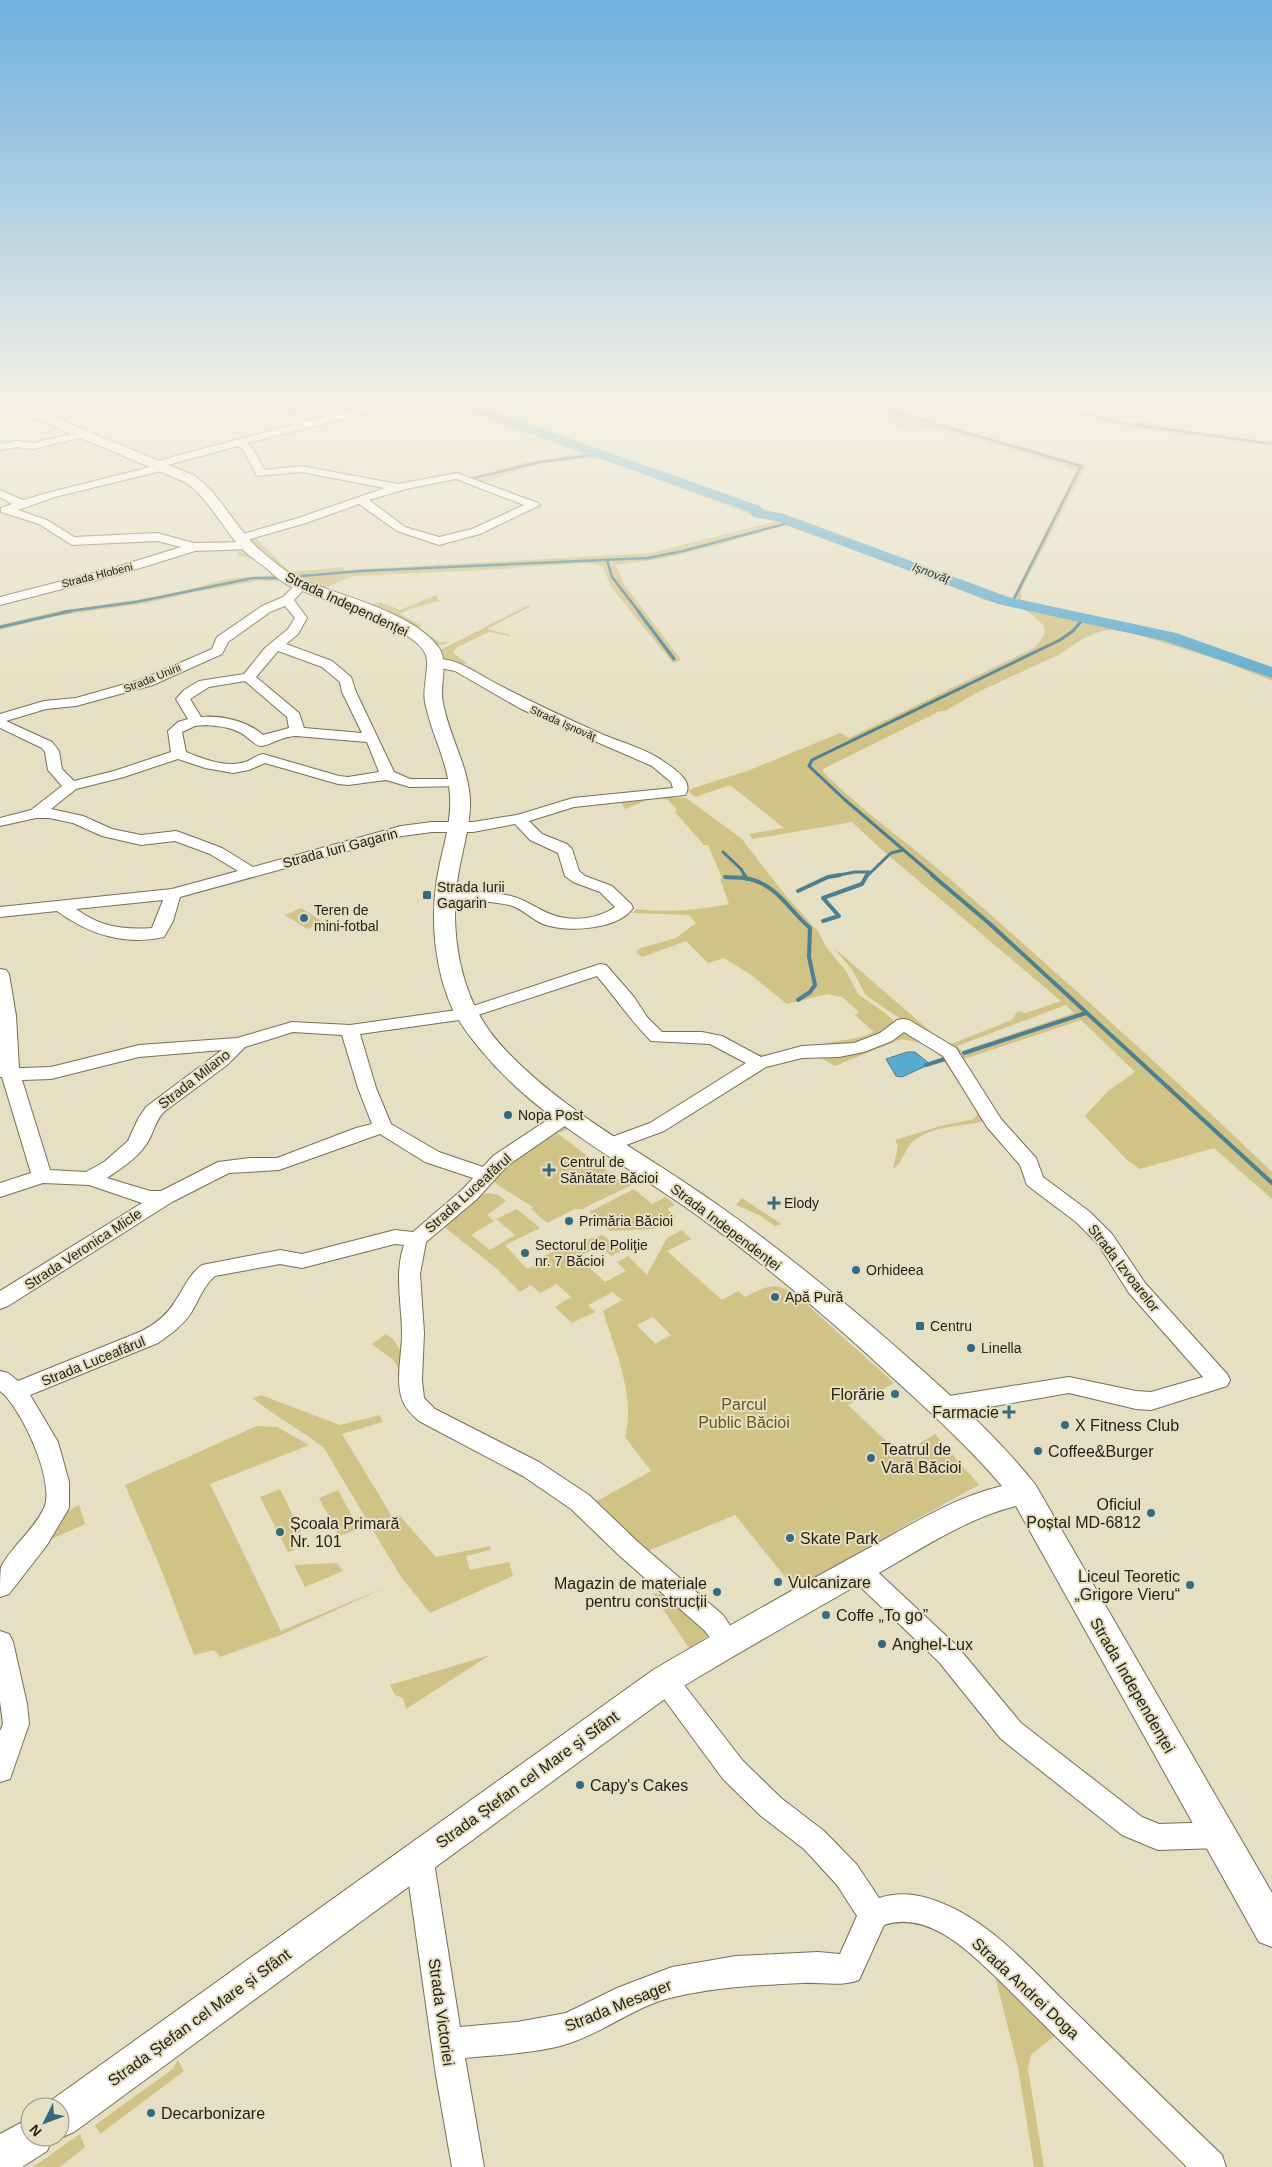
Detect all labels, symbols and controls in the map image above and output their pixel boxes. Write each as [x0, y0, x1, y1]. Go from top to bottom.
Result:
street label: Strada Hlobeni [60, 560, 134, 590]
water label: Ișnovăț [910, 560, 952, 586]
street label: Strada Independenței [283, 568, 411, 640]
street label: Strada Unirii [122, 661, 182, 695]
street label: Strada Ișnovăț [528, 703, 598, 743]
street label: Strada Iuri Gagarin [281, 825, 399, 871]
place label: Strada Iurii Gagarin [437, 879, 505, 911]
marker: Strada Iurii Gagarin [421, 889, 433, 901]
place label: Teren de mini-fotbal [314, 902, 379, 934]
marker: Teren de mini-fotbal [298, 912, 310, 924]
street label: Strada Milano [155, 1046, 233, 1112]
place label: Nopa Post [518, 1107, 583, 1123]
marker: Nopa Post [502, 1109, 514, 1121]
street label: Strada Luceafărul [422, 1150, 514, 1236]
place label: Centrul de Sănătate Băcioi [560, 1154, 658, 1186]
marker: Centrul de Sănătate Băcioi [542, 1163, 556, 1177]
street label: Strada Independenței [668, 1180, 784, 1274]
place label: Elody [784, 1195, 819, 1211]
marker: Elody [768, 1197, 780, 1209]
street label: Strada Veronica Micle [22, 1205, 145, 1293]
place label: Primăria Băcioi [579, 1213, 673, 1229]
marker: Primăria Băcioi [563, 1215, 575, 1227]
street label: Strada Izvoarelor [1085, 1221, 1163, 1315]
place label: Sectorul de Poliţie nr. 7 Băcioi [535, 1237, 648, 1269]
marker: Sectorul de Poliţie nr. 7 Băcioi [519, 1247, 531, 1259]
place label: Orhideea [866, 1262, 924, 1278]
marker: Orhideea [850, 1264, 862, 1276]
place label: Apă Pură [785, 1289, 844, 1305]
marker: Apă Pură [769, 1291, 781, 1303]
place label: Centru [930, 1318, 972, 1334]
marker: Centru [914, 1320, 926, 1332]
street label: Strada Luceafărul [39, 1333, 147, 1389]
place label: Linella [981, 1340, 1022, 1356]
marker: Linella [965, 1342, 977, 1354]
place label: Florărie [831, 1386, 885, 1403]
marker: Florărie [889, 1388, 901, 1400]
park label: Parcul Public Băcioi [698, 1396, 790, 1431]
place label: Farmacie [932, 1404, 999, 1421]
marker: Farmacie [1003, 1406, 1015, 1418]
place label: X Fitness Club [1075, 1417, 1179, 1434]
marker: X Fitness Club [1059, 1419, 1071, 1431]
place label: Teatrul de Vară Băcioi [881, 1441, 962, 1476]
place label: Coffee&Burger [1048, 1443, 1154, 1460]
marker: Coffee&Burger [1032, 1445, 1044, 1457]
marker: Teatrul de Vară Băcioi [865, 1452, 877, 1464]
place label: Oficiul Poștal MD-6812 [1026, 1496, 1141, 1531]
marker: Oficiul Poștal MD-6812 [1145, 1507, 1157, 1519]
place label: Școala Primară Nr. 101 [290, 1515, 399, 1550]
marker: Școala Primară Nr. 101 [274, 1526, 286, 1538]
place label: Skate Park [800, 1530, 879, 1547]
marker: Skate Park [784, 1532, 796, 1544]
place label: Liceul Teoretic „Grigore Vieru“ [1074, 1568, 1180, 1603]
place label: Vulcanizare [788, 1574, 871, 1591]
place label: Magazin de materiale pentru construcții [554, 1575, 707, 1610]
marker: Vulcanizare [772, 1576, 784, 1588]
marker: Liceul Teoretic „Grigore Vieru“ [1184, 1579, 1196, 1591]
marker: Magazin de materiale pentru construcții [711, 1586, 723, 1598]
place label: Coffe „To go” [836, 1607, 928, 1624]
marker: Coffe „To go” [820, 1609, 832, 1621]
street label: Strada Independenței [1087, 1615, 1178, 1756]
place label: Anghel-Lux [892, 1636, 973, 1653]
marker: Anghel-Lux [876, 1638, 888, 1650]
street label: Strada Ștefan cel Mare și Sfânt [433, 1707, 622, 1851]
place label: Capy's Cakes [590, 1777, 688, 1794]
marker: Capy's Cakes [574, 1779, 586, 1791]
street label: Strada Andrei Doga [969, 1935, 1083, 2042]
street label: Strada Ștefan cel Mare și Sfânt [105, 1945, 294, 2089]
street label: Strada Victoriei [426, 1957, 457, 2067]
street label: Strada Mesager [562, 1976, 675, 2035]
north arrow [20, 2097, 70, 2147]
place label: Decarbonizare [161, 2105, 265, 2122]
marker: Decarbonizare [145, 2107, 157, 2119]
text: N [26, 2122, 45, 2140]

